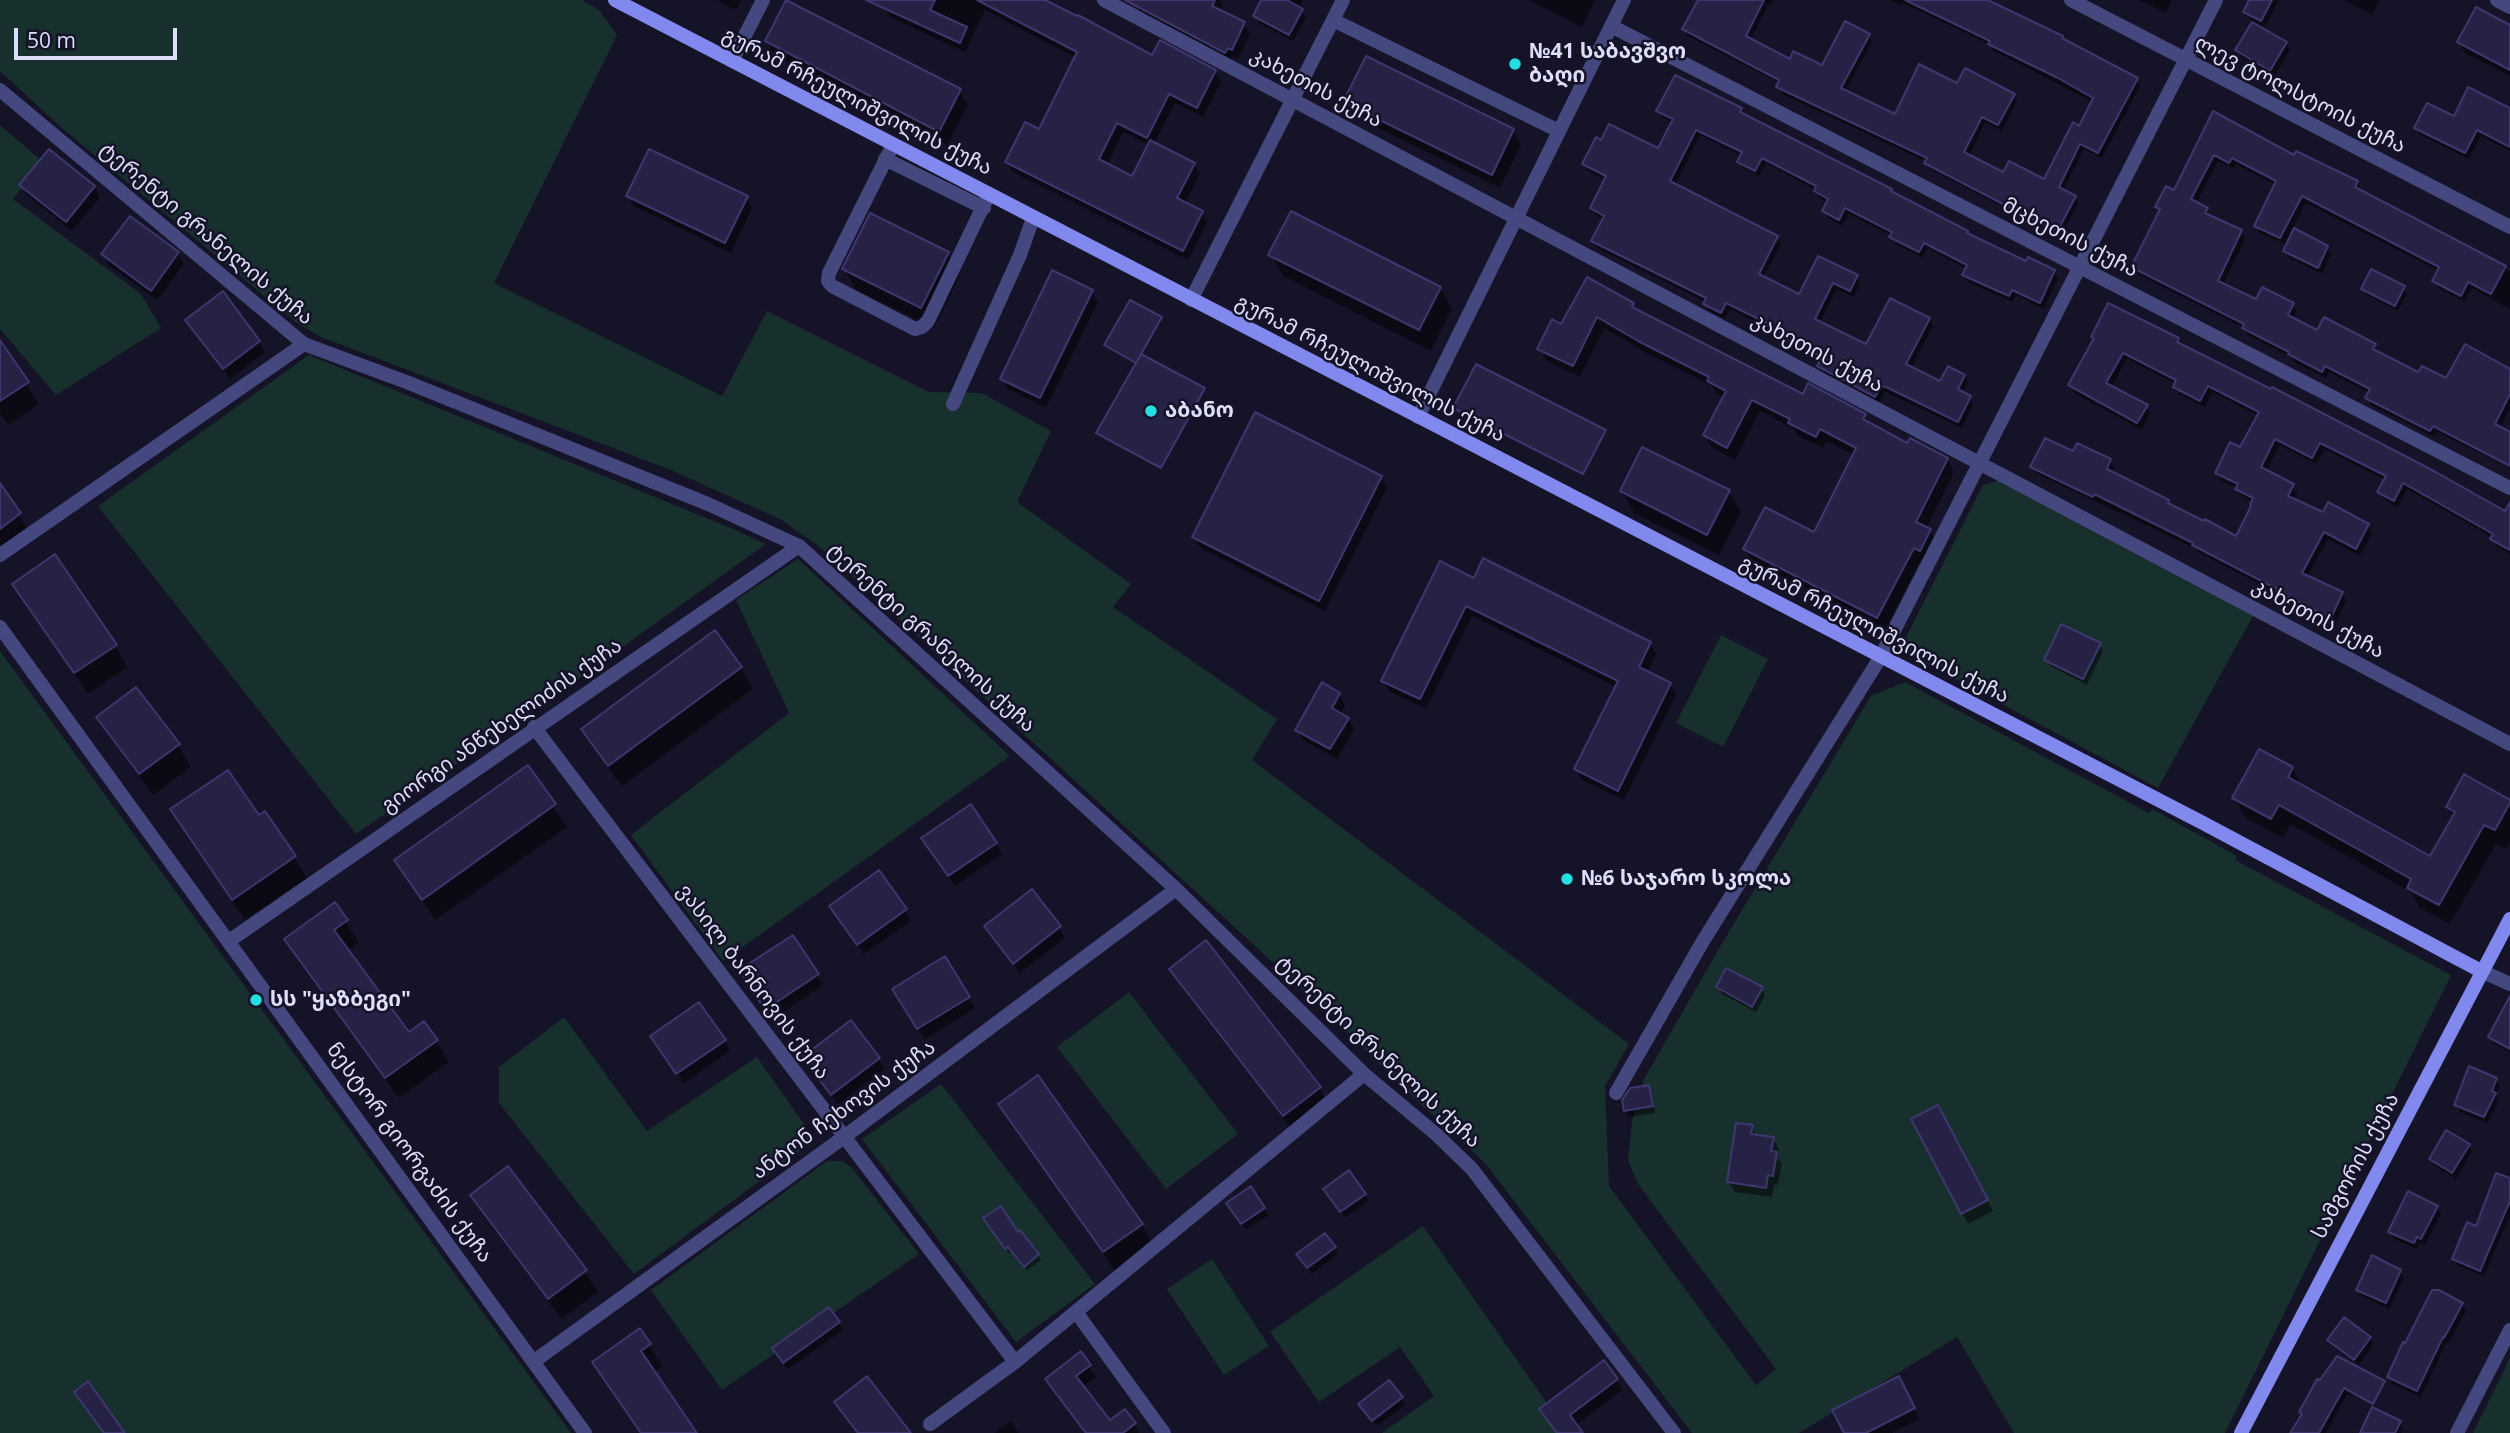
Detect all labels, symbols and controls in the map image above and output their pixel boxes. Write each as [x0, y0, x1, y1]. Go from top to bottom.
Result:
scale bar [18, 14, 180, 58]
street label: გურამ რჩეულიშვილის ქუჩა [718, 23, 996, 181]
text: 50 m [27, 26, 76, 54]
street label: ლევ ტოლსტოის ქუჩა [2190, 31, 2410, 159]
place label: №41 საბავშვო ბაღი [1529, 39, 1686, 89]
street label: კახეთის ქუჩა [1246, 43, 1386, 133]
marker: №41 საბავშვო ბაღი [1507, 56, 1523, 72]
street label: ტერენტი გრანელის ქუჩა [94, 137, 318, 331]
street label: მცხეთის ქუჩა [1998, 193, 2142, 283]
street label: გურამ რჩეულიშვილის ქუჩა [1231, 290, 1509, 448]
street label: კახეთის ქუჩა [1747, 308, 1887, 398]
place label: აბანო [1165, 398, 1234, 424]
marker: აბანო [1143, 403, 1159, 419]
street label: ტერენტი გრანელის ქუჩა [822, 538, 1040, 738]
street label: გურამ რჩეულიშვილის ქუჩა [1735, 551, 2013, 709]
street label: კახეთის ქუჩა [2248, 574, 2388, 664]
street label: გიორგი ანწეხელიძის ქუჩა [377, 633, 627, 819]
place label: №6 საჯარო სკოლა [1581, 866, 1791, 892]
marker: №6 საჯარო სკოლა [1559, 871, 1575, 887]
street label: ვასილ ბარნოვის ქუჩა [671, 879, 835, 1085]
street label: ტერენტი გრანელის ქუჩა [1270, 950, 1486, 1154]
place label: სს "ყაზბეგი" [270, 987, 411, 1013]
marker: სს "ყაზბეგი" [248, 992, 264, 1008]
street label: ანტონ ჩეხოვის ქუჩა [747, 1035, 941, 1185]
street label: ნესტორ გიორგაძის ქუჩა [321, 1038, 497, 1268]
street label: სამგორის ქუჩა [2307, 1089, 2405, 1243]

